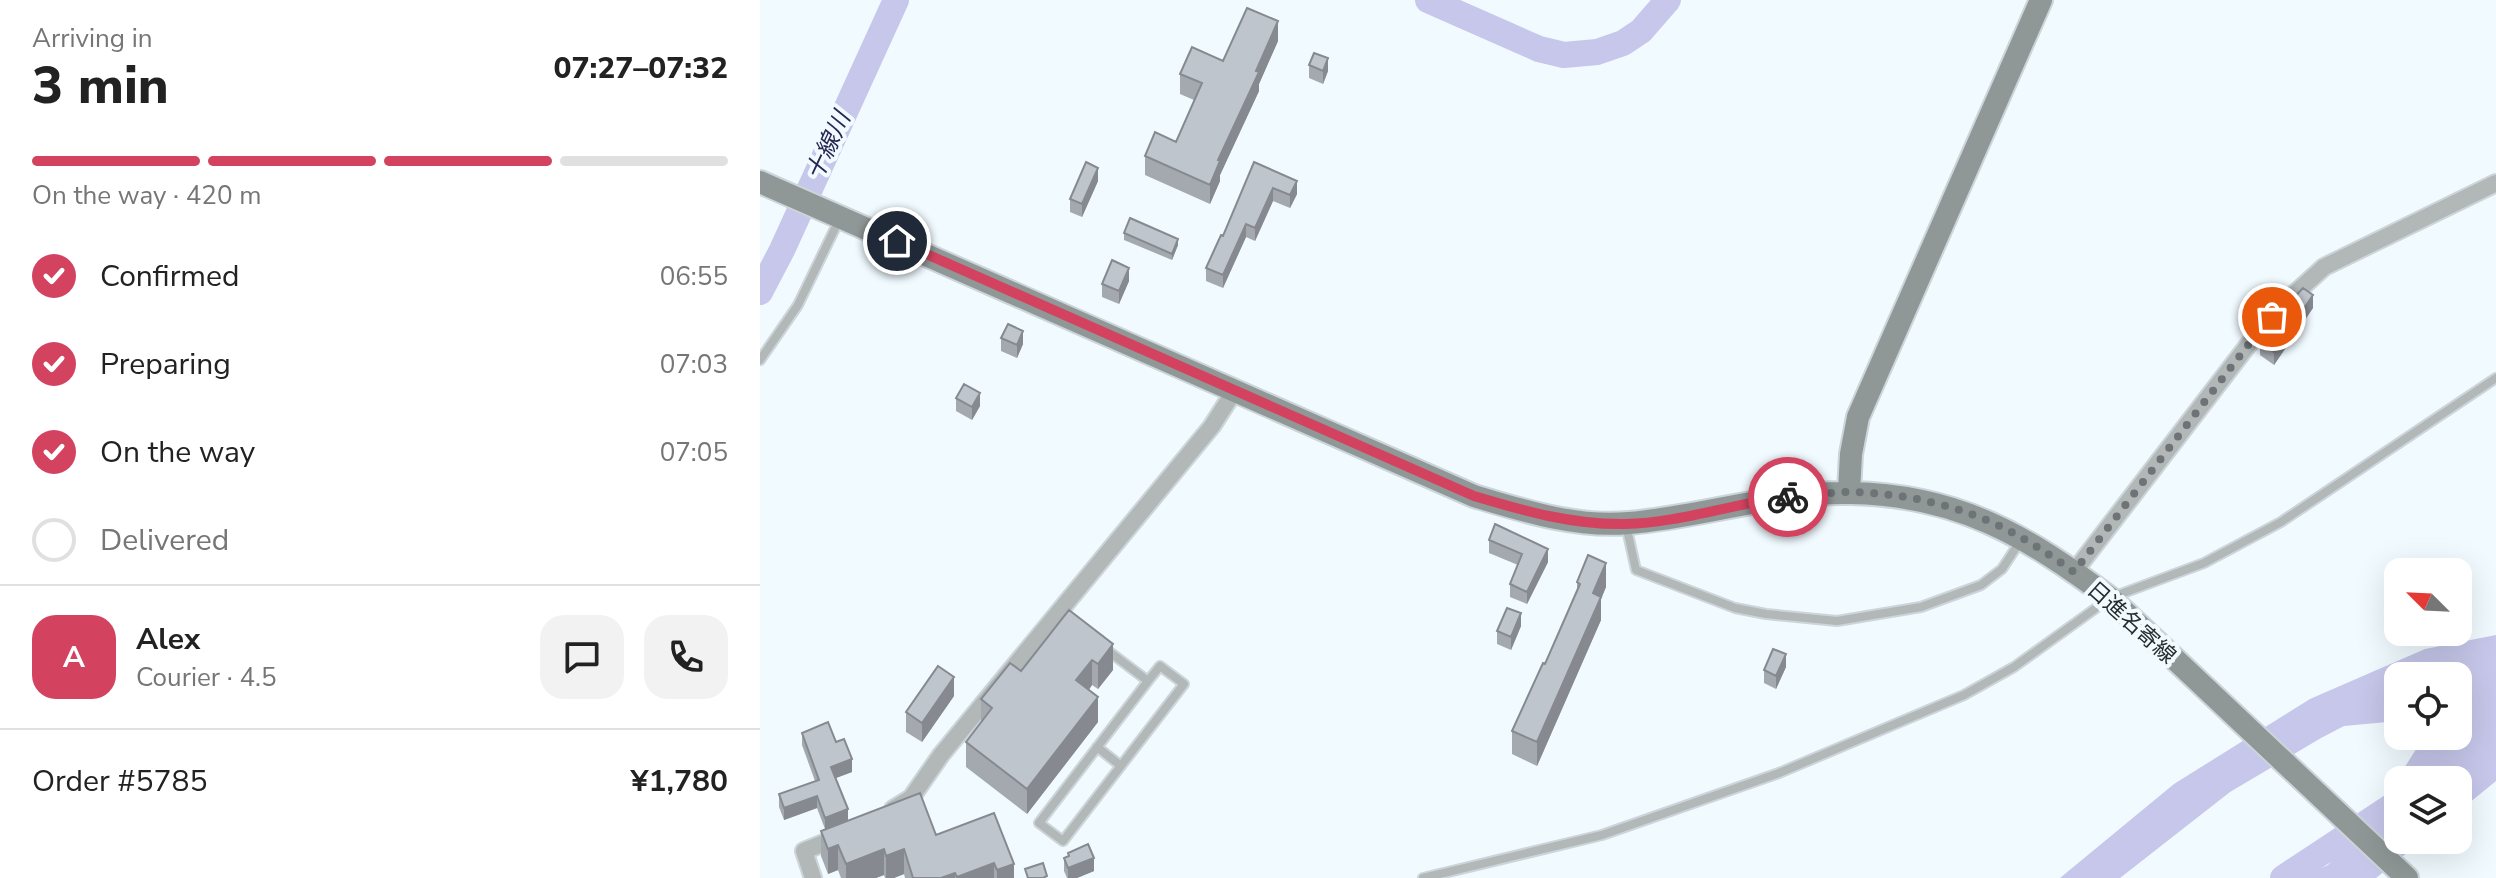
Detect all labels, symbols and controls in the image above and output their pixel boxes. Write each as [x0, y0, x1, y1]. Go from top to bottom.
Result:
text: Arriving in [32, 21, 153, 56]
text: 07:27–07:32 [553, 48, 728, 89]
text: 3 min [32, 50, 169, 121]
water label: 十線川 [798, 104, 859, 185]
text: On the way · 420 m [32, 178, 261, 213]
pin [863, 207, 931, 275]
icon: home [875, 219, 919, 263]
icon: check [32, 254, 76, 298]
text: Confirmed [100, 256, 240, 297]
text: 06:55 [660, 259, 728, 294]
pin [2238, 283, 2306, 351]
icon: bag [2250, 295, 2294, 339]
icon: check [32, 342, 76, 386]
text: Preparing [100, 344, 231, 385]
text: 07:03 [660, 347, 728, 382]
icon: check [32, 430, 76, 474]
text: On the way [100, 432, 255, 473]
text: 07:05 [660, 435, 728, 470]
courier [1748, 457, 1828, 537]
icon: bike [1766, 475, 1810, 519]
text: Delivered [100, 520, 229, 561]
north arrow [2384, 558, 2472, 646]
map controls [2384, 558, 2472, 854]
street label: 日進名寄線 [2080, 575, 2182, 671]
button: chat [540, 615, 624, 699]
button: phone [644, 615, 728, 699]
text: Alex [136, 619, 200, 660]
text: A [63, 637, 85, 678]
text: Courier · 4.5 [136, 660, 277, 695]
button: locate [2384, 662, 2472, 750]
text: Order #5785 [32, 761, 207, 802]
text: ¥1,780 [631, 761, 728, 802]
button: layers [2384, 766, 2472, 854]

